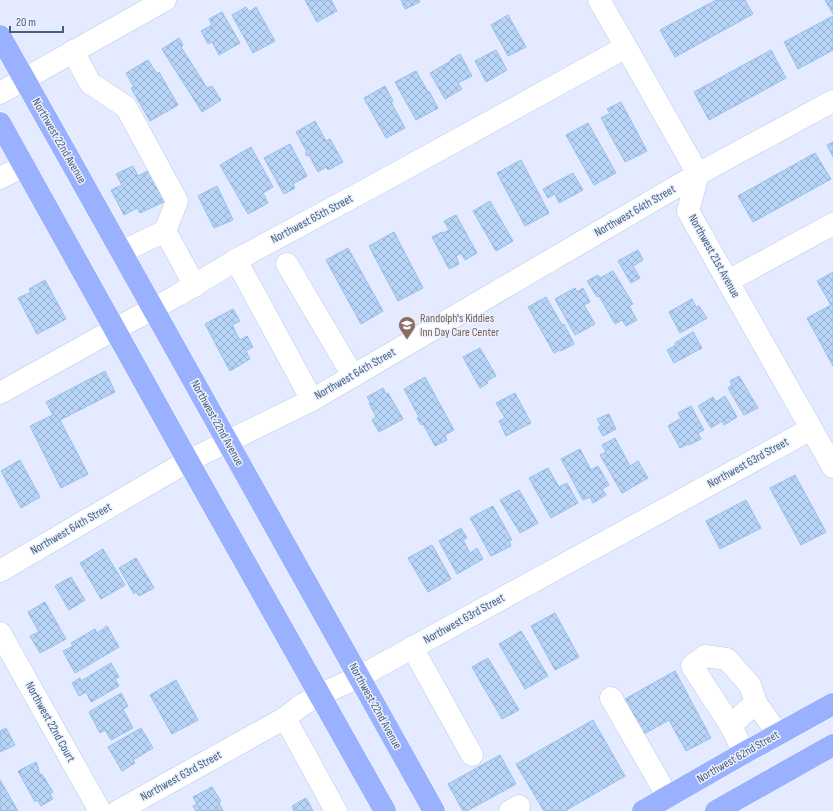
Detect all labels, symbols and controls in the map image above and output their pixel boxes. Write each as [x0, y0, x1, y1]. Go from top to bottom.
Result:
scale bar [10, 8, 63, 34]
text: 20 m [16, 15, 36, 30]
street label: Northwest 22nd Avenue [28, 96, 90, 187]
street label: Northwest 64th Street [592, 181, 679, 240]
street label: Northwest 65th Street [268, 191, 356, 247]
street label: Northwest 21st Avenue [685, 212, 743, 301]
place label: Randolph's Kiddies Inn Day Care Center [420, 311, 500, 340]
school or university icon: Randolph's Kiddies Inn Day Care Center [397, 315, 417, 340]
street label: Northwest 64th Street [312, 344, 399, 403]
street label: Northwest 22nd Avenue [187, 377, 247, 469]
street label: Northwest 63rd Street [705, 434, 792, 492]
street label: Northwest 64th Street [28, 499, 115, 558]
street label: Northwest 63rd Street [421, 590, 508, 648]
street label: Northwest 22nd Avenue [345, 660, 405, 752]
street label: Northwest 22nd Court [22, 679, 78, 765]
street label: Northwest 62nd Street [694, 727, 782, 787]
street label: Northwest 63rd Street [138, 747, 225, 805]

